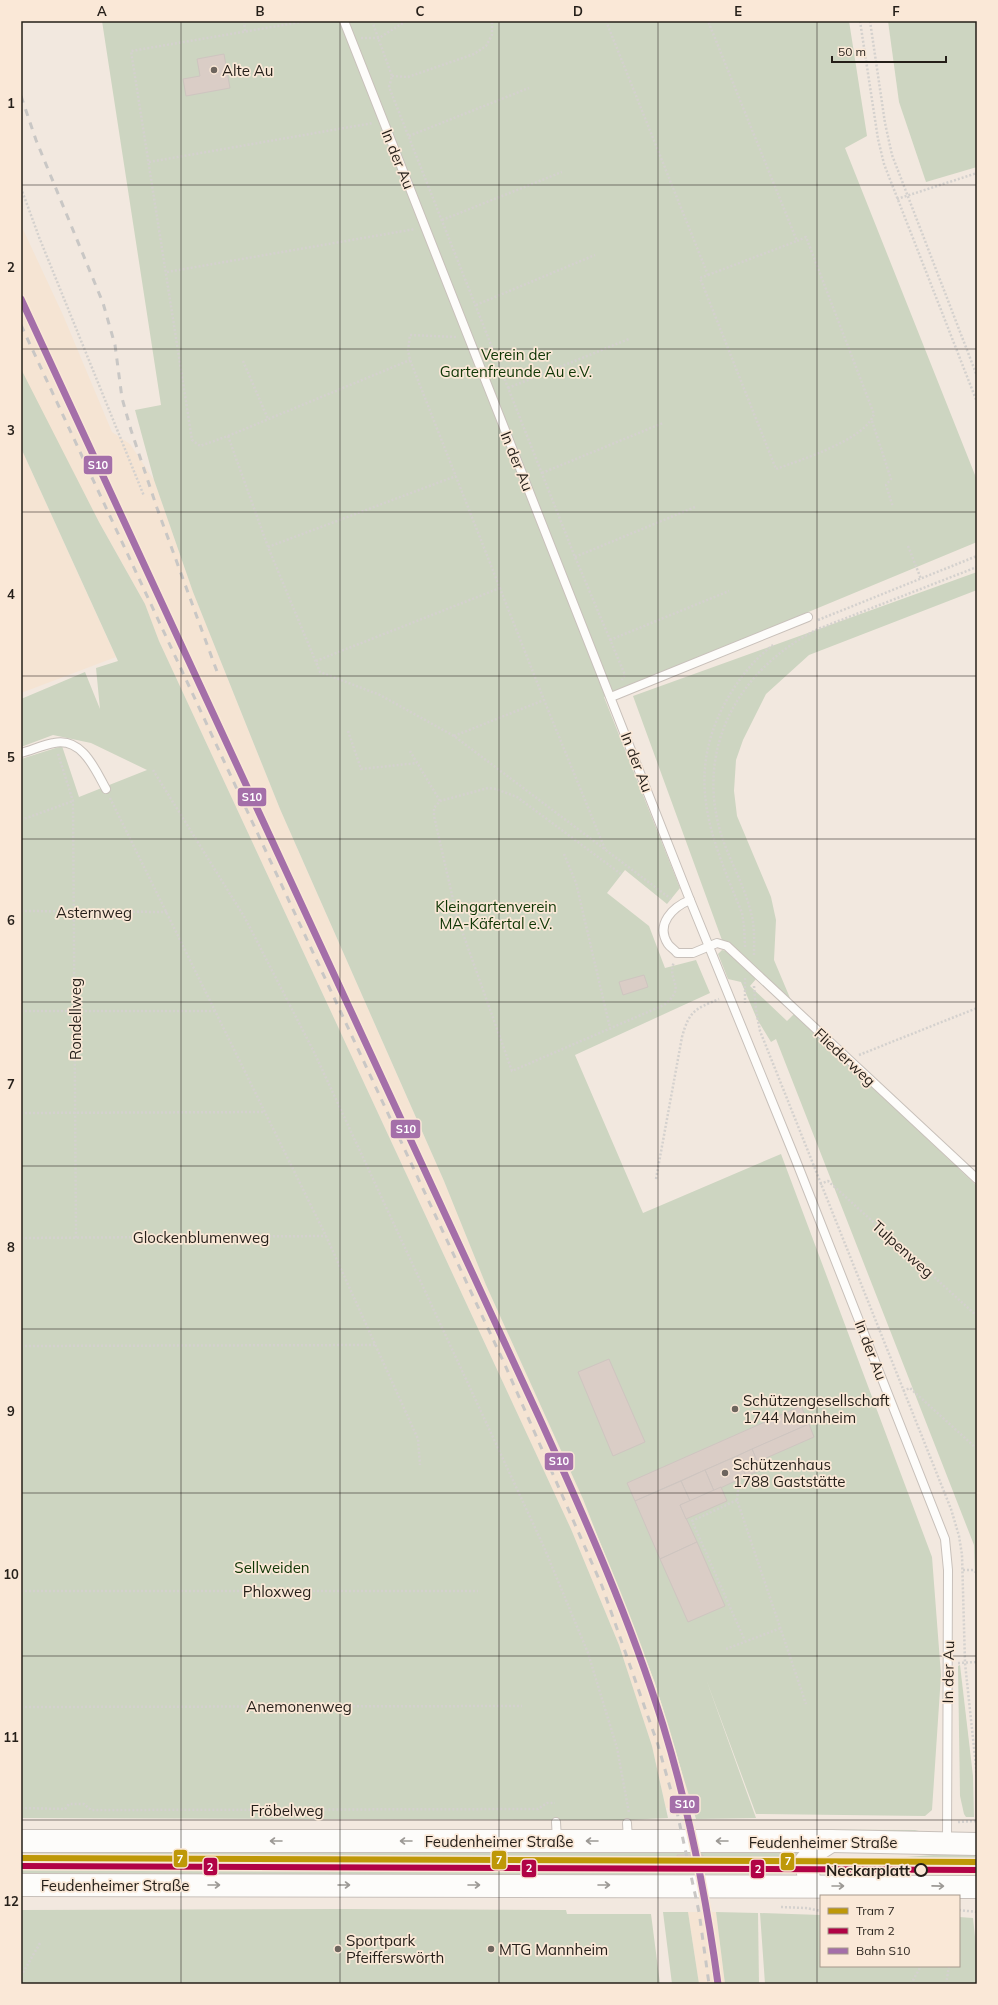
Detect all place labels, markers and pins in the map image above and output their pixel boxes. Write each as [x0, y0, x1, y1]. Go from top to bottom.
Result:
place label: Alte Au [222, 61, 274, 80]
marker: Alte Au [209, 65, 219, 75]
place label: Schützengesellschaft 1744 Mannheim [743, 1391, 890, 1427]
marker: Schützengesellschaft 1744 Mannheim [730, 1404, 740, 1414]
place label: Schützenhaus 1788 Gaststätte [733, 1455, 846, 1491]
marker: Schützenhaus 1788 Gaststätte [720, 1468, 730, 1478]
place label: Neckarplatt [826, 1861, 910, 1880]
marker: Neckarplatt [914, 1863, 928, 1877]
place label: Sportpark Pfeifferswörth [346, 1931, 444, 1967]
place label: MTG Mannheim [499, 1940, 608, 1959]
marker: Sportpark Pfeifferswörth [333, 1944, 343, 1954]
marker: MTG Mannheim [486, 1944, 496, 1954]

